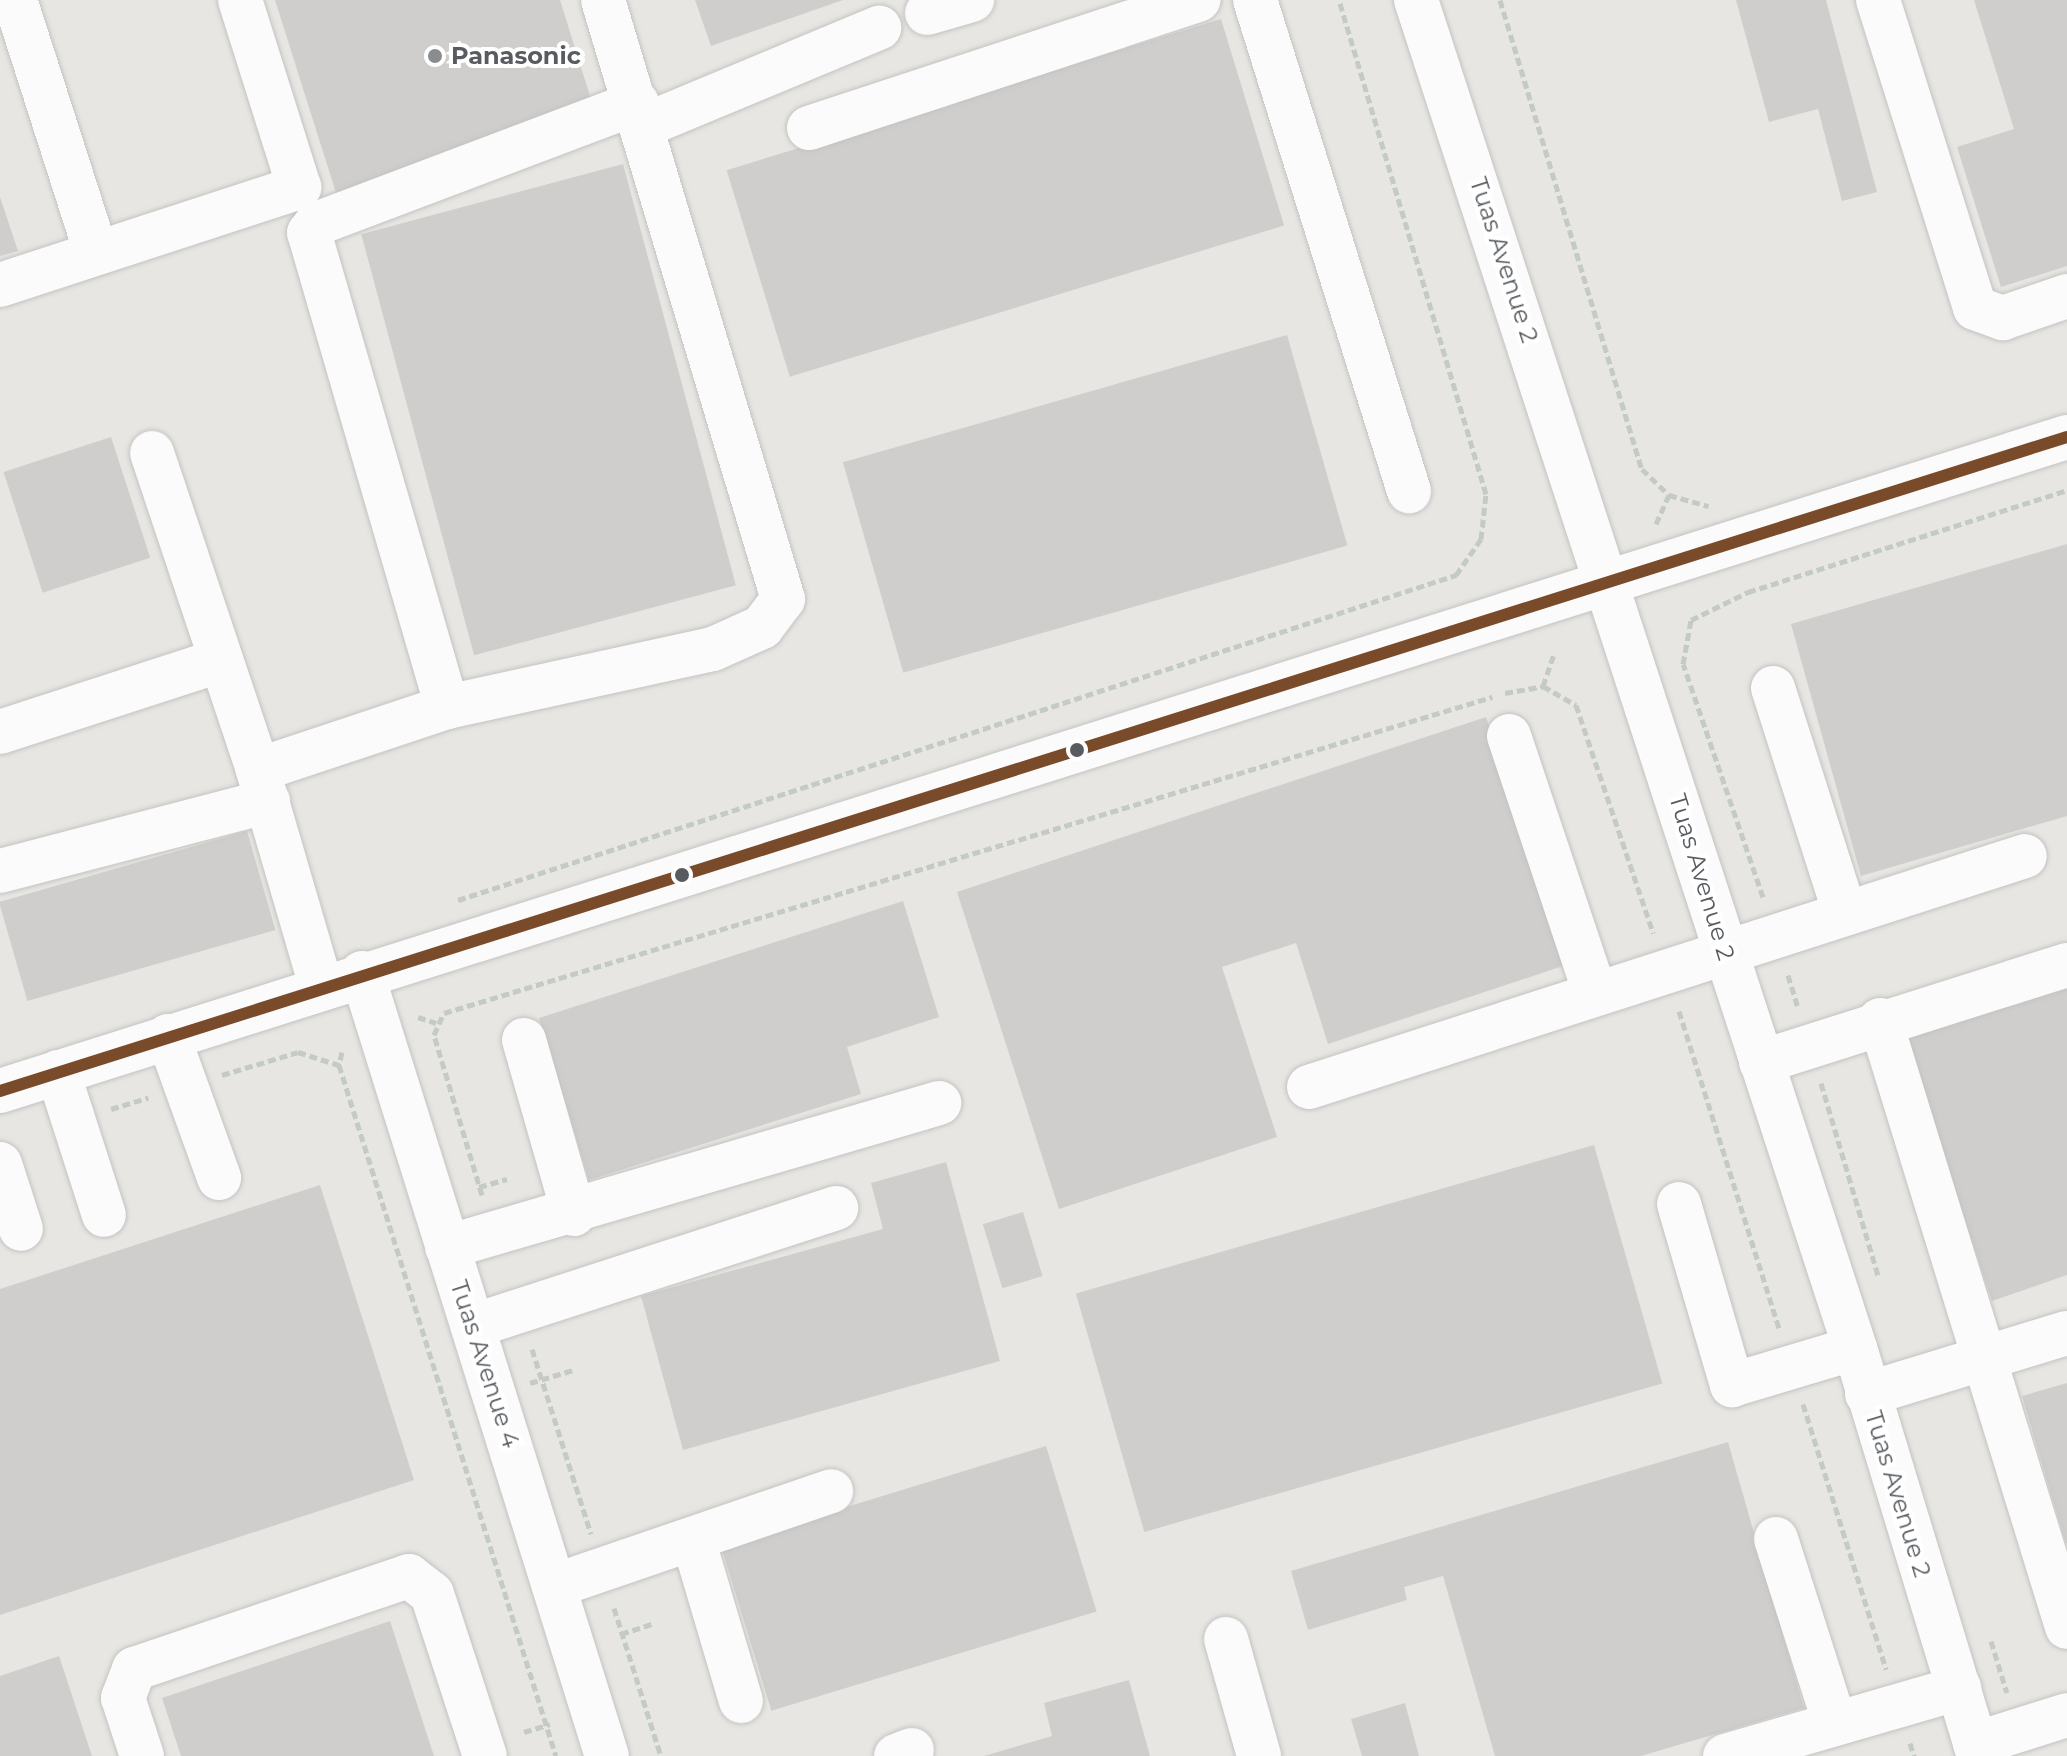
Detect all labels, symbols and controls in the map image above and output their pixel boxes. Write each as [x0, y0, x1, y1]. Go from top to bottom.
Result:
place label: Panasonic [451, 42, 581, 70]
marker: Panasonic [426, 47, 444, 65]
street label: Tuas Avenue 2 [1464, 174, 1544, 346]
unlabelled marker [1069, 742, 1085, 758]
street label: Tuas Avenue 2 [1663, 790, 1741, 964]
unlabelled marker [674, 867, 690, 883]
street label: Tuas Avenue 4 [444, 1277, 526, 1451]
street label: Tuas Avenue 2 [1859, 1407, 1937, 1581]

